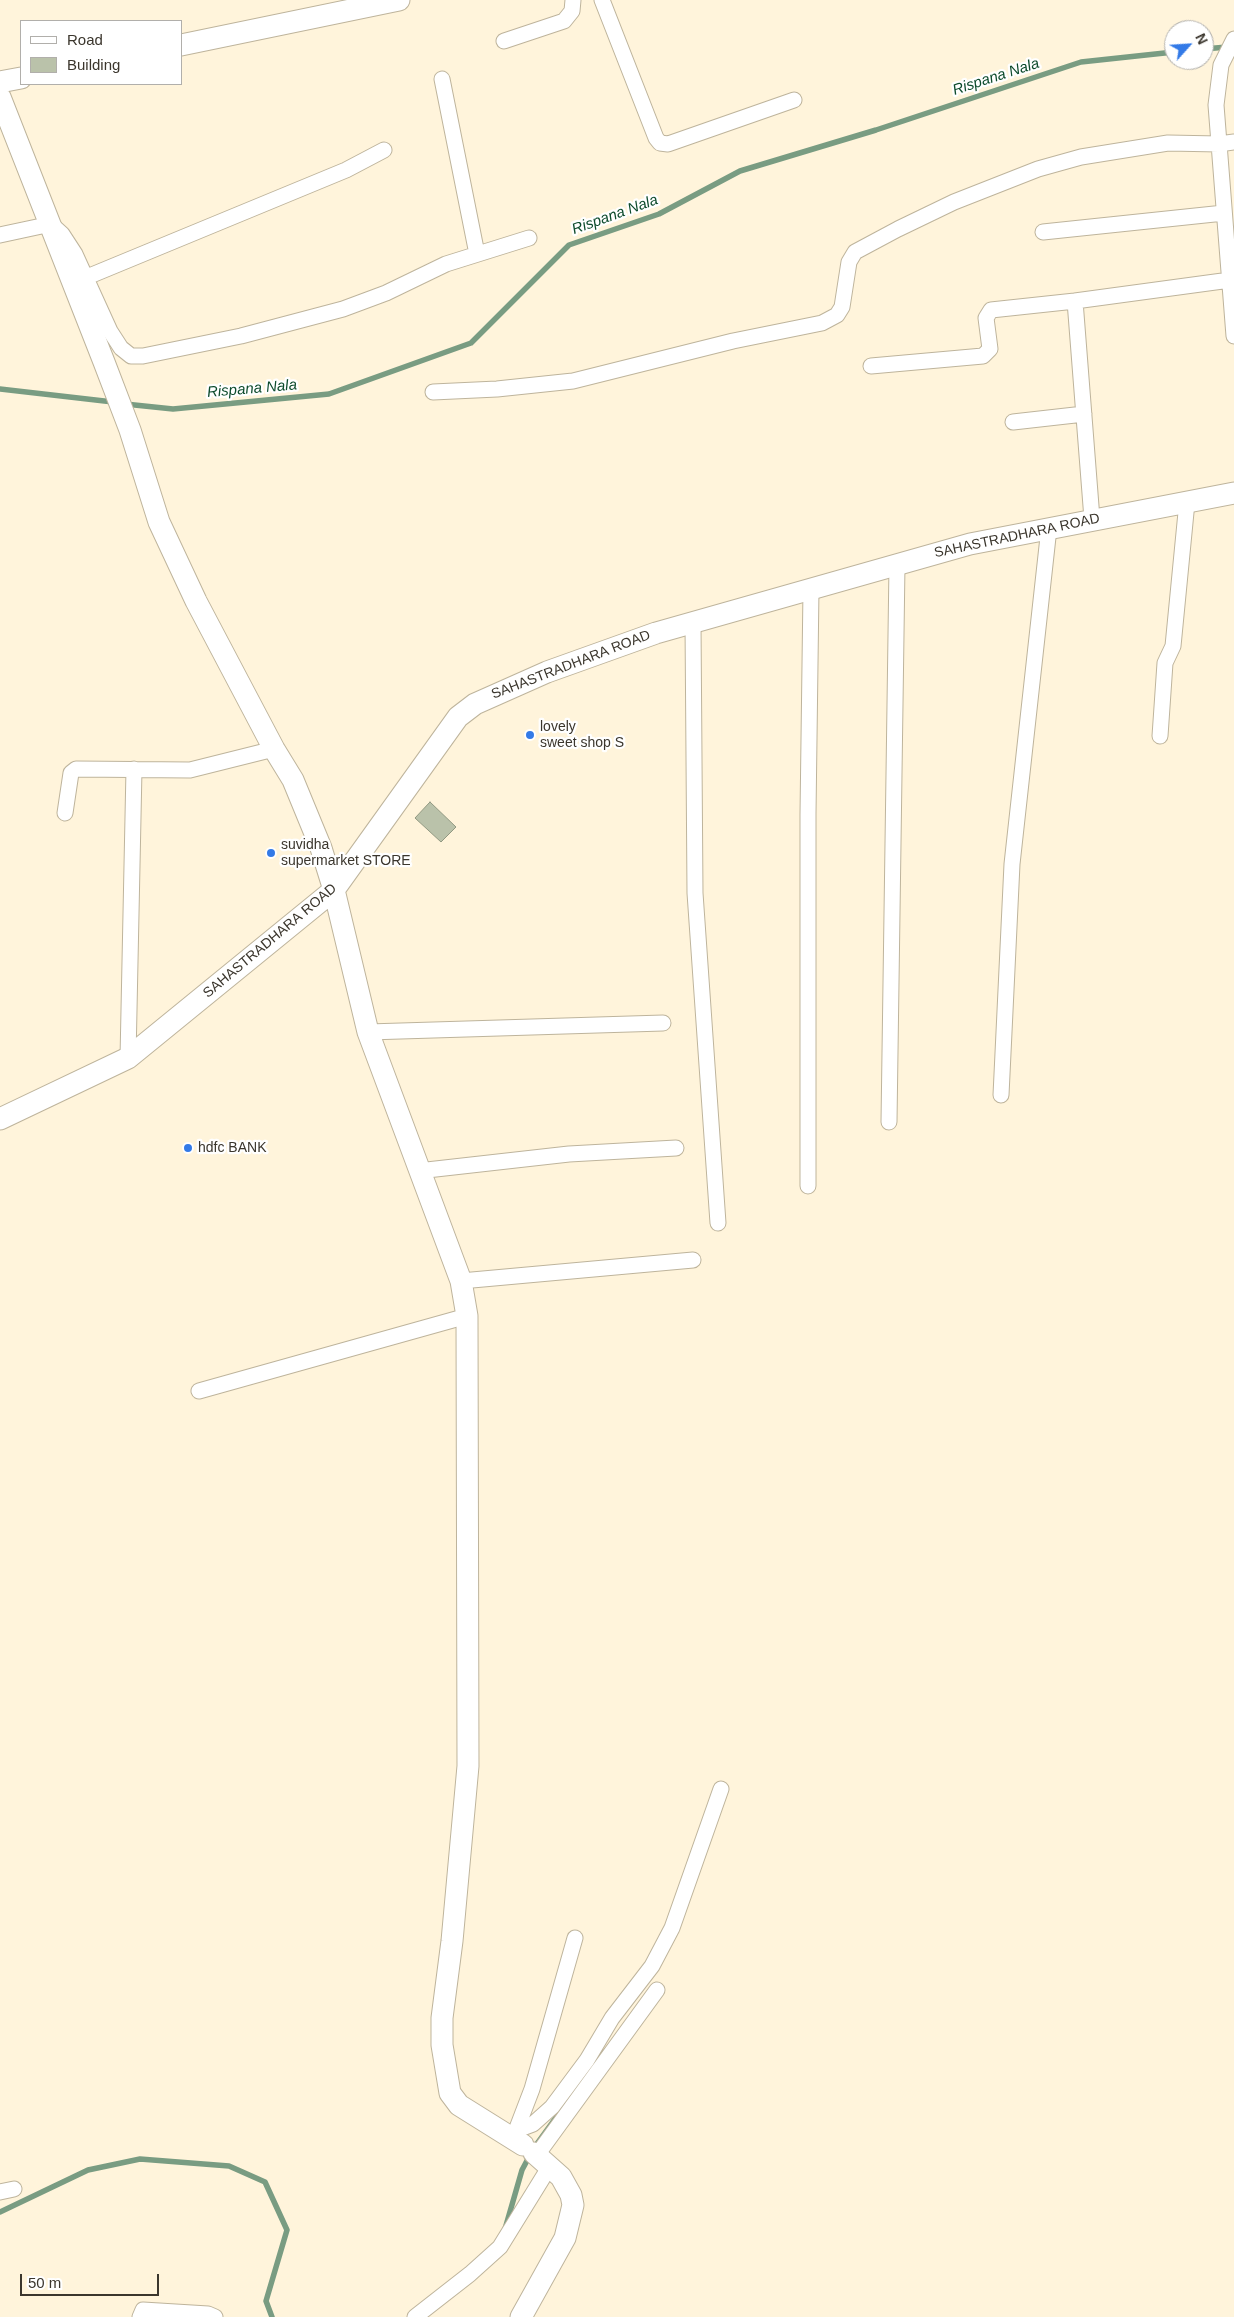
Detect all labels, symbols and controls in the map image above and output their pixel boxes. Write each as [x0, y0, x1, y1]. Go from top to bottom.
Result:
legend [20, 20, 182, 85]
north arrow [1164, 20, 1214, 70]
text: Road [67, 31, 103, 48]
text: N [1192, 31, 1211, 47]
water label: Rispana Nala [950, 55, 1042, 99]
text: Building [67, 56, 120, 73]
water label: Rispana Nala [570, 191, 660, 239]
water label: Rispana Nala [206, 376, 298, 402]
street label: SAHASTRADHARA ROAD [933, 510, 1101, 562]
street label: SAHASTRADHARA ROAD [489, 627, 653, 703]
place label: lovely sweet shop S [540, 719, 624, 752]
marker: lovely sweet shop S [524, 729, 536, 741]
place label: suvidha supermarket STORE [281, 837, 411, 870]
marker: suvidha supermarket STORE [265, 847, 277, 859]
street label: SAHASTRADHARA ROAD [200, 880, 340, 1002]
place label: hdfc BANK [198, 1140, 266, 1156]
marker: hdfc BANK [182, 1142, 194, 1154]
scale bar [22, 2264, 161, 2296]
text: 50 m [28, 2274, 61, 2291]

